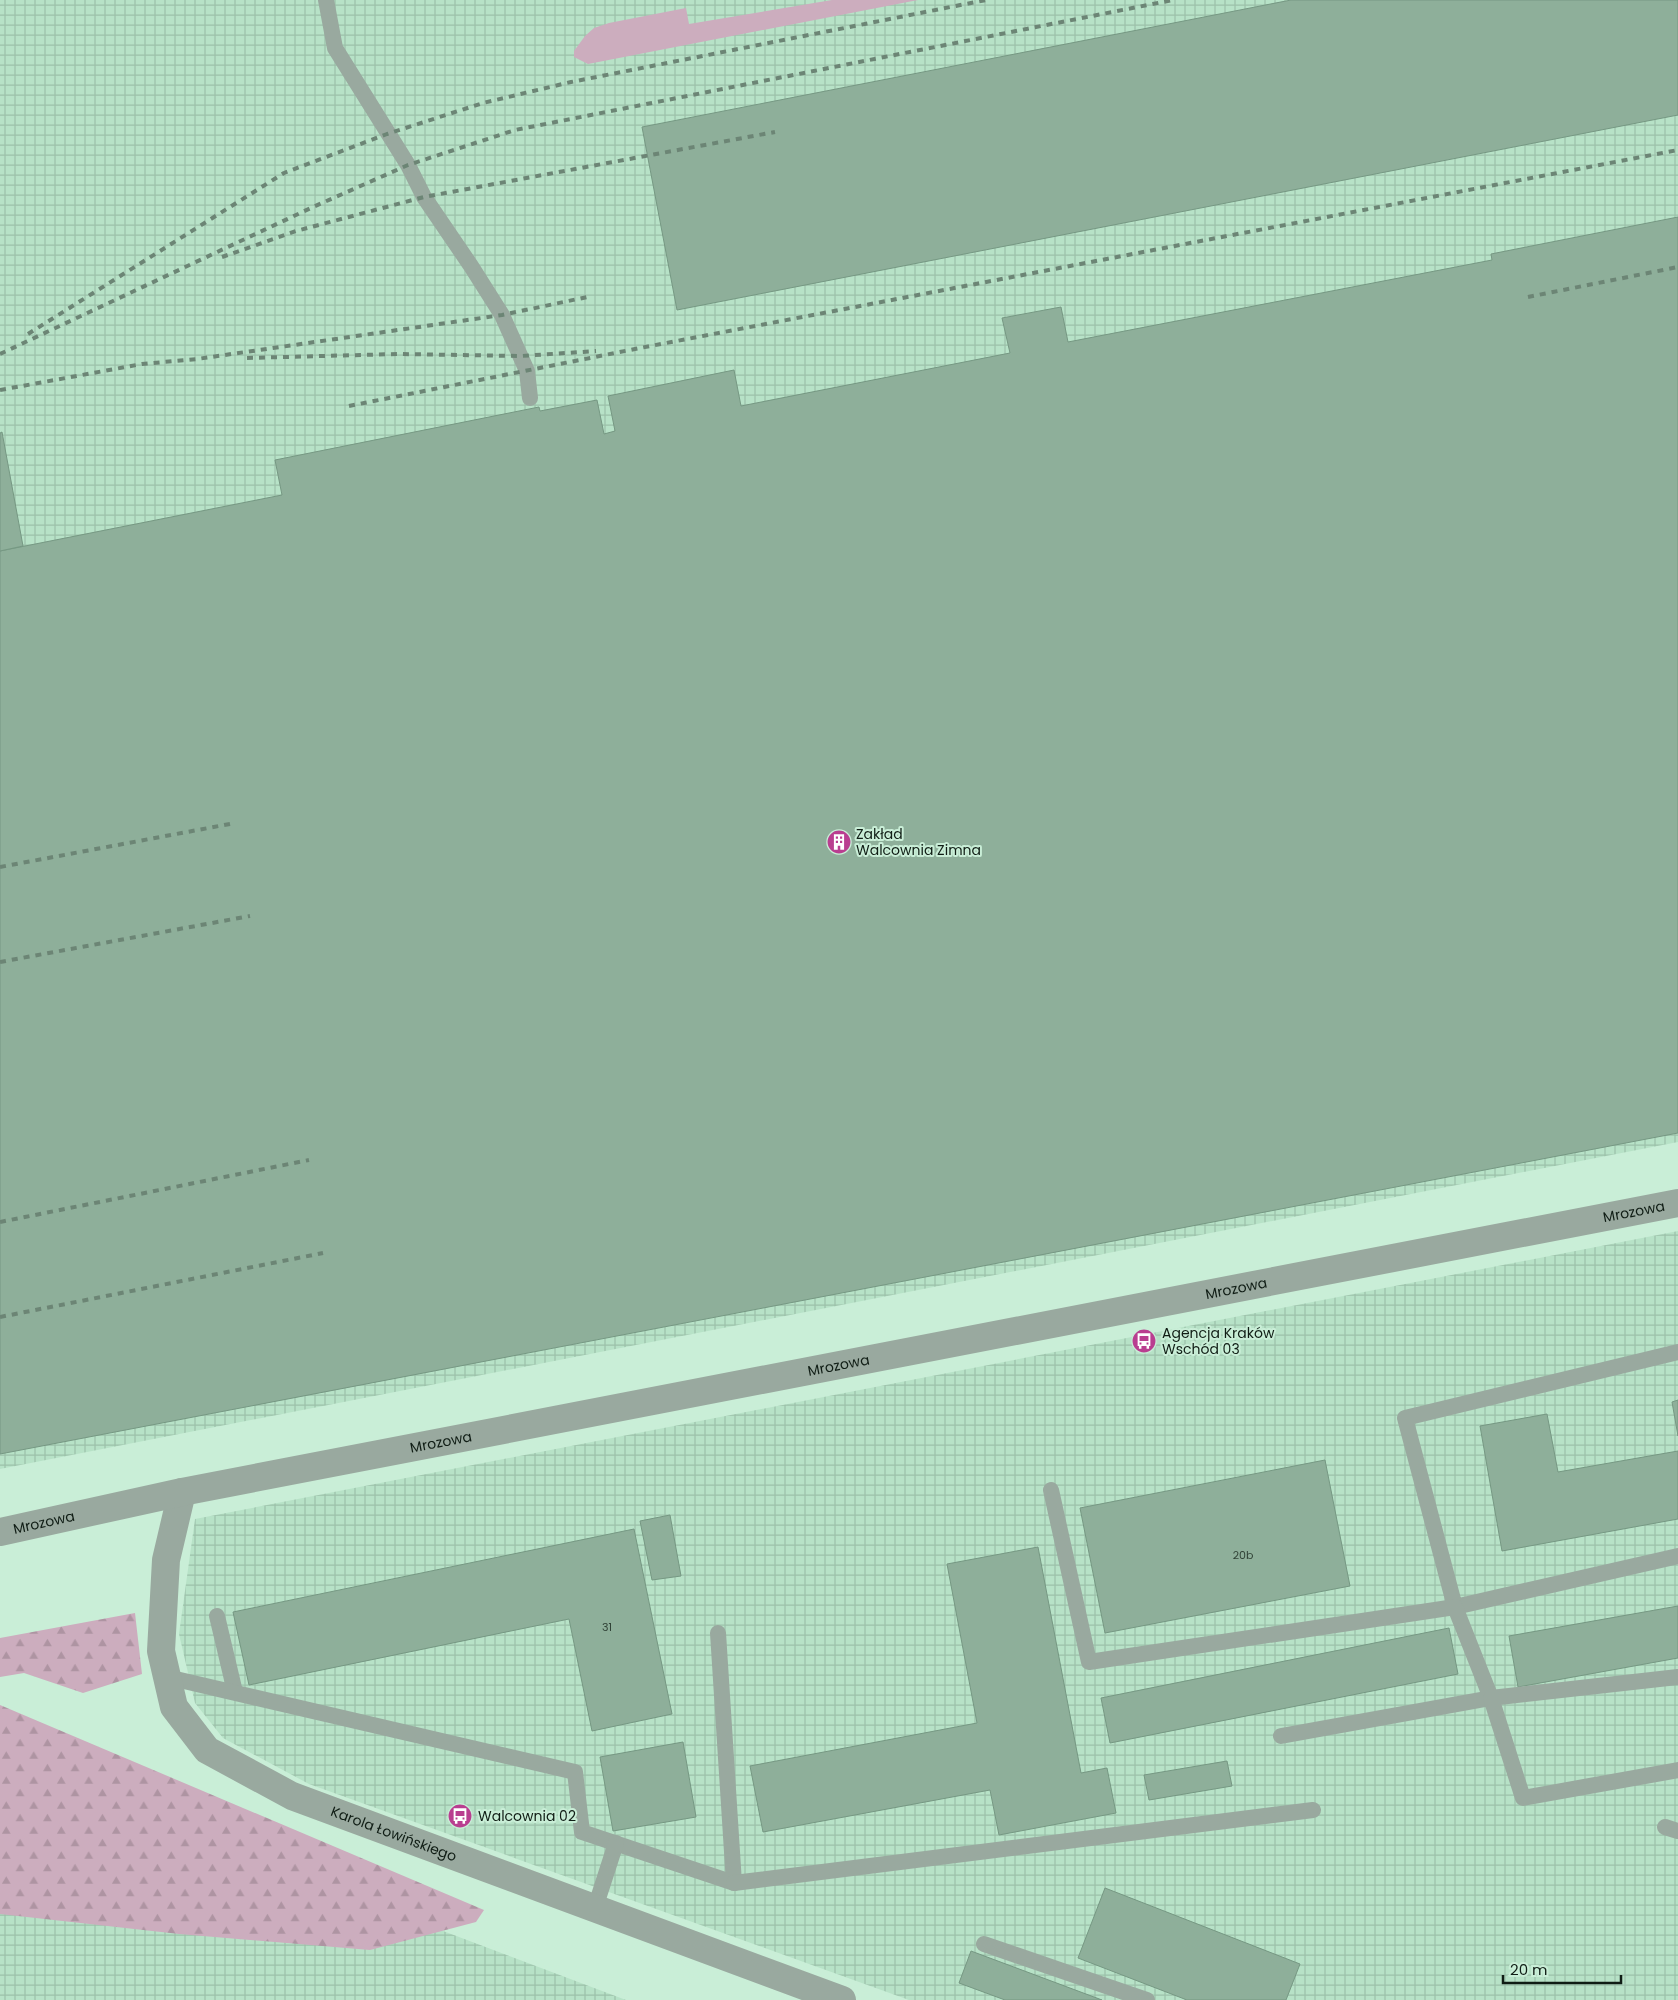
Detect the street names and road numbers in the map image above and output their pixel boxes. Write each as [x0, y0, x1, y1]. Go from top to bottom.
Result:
street label: Mrozowa [1601, 1196, 1666, 1227]
street label: Mrozowa [1204, 1273, 1269, 1304]
street label: Mrozowa [806, 1349, 871, 1381]
street label: Mrozowa [408, 1426, 473, 1458]
street label: Mrozowa [11, 1506, 77, 1539]
street label: Karola Łowińskiego [328, 1801, 460, 1866]

